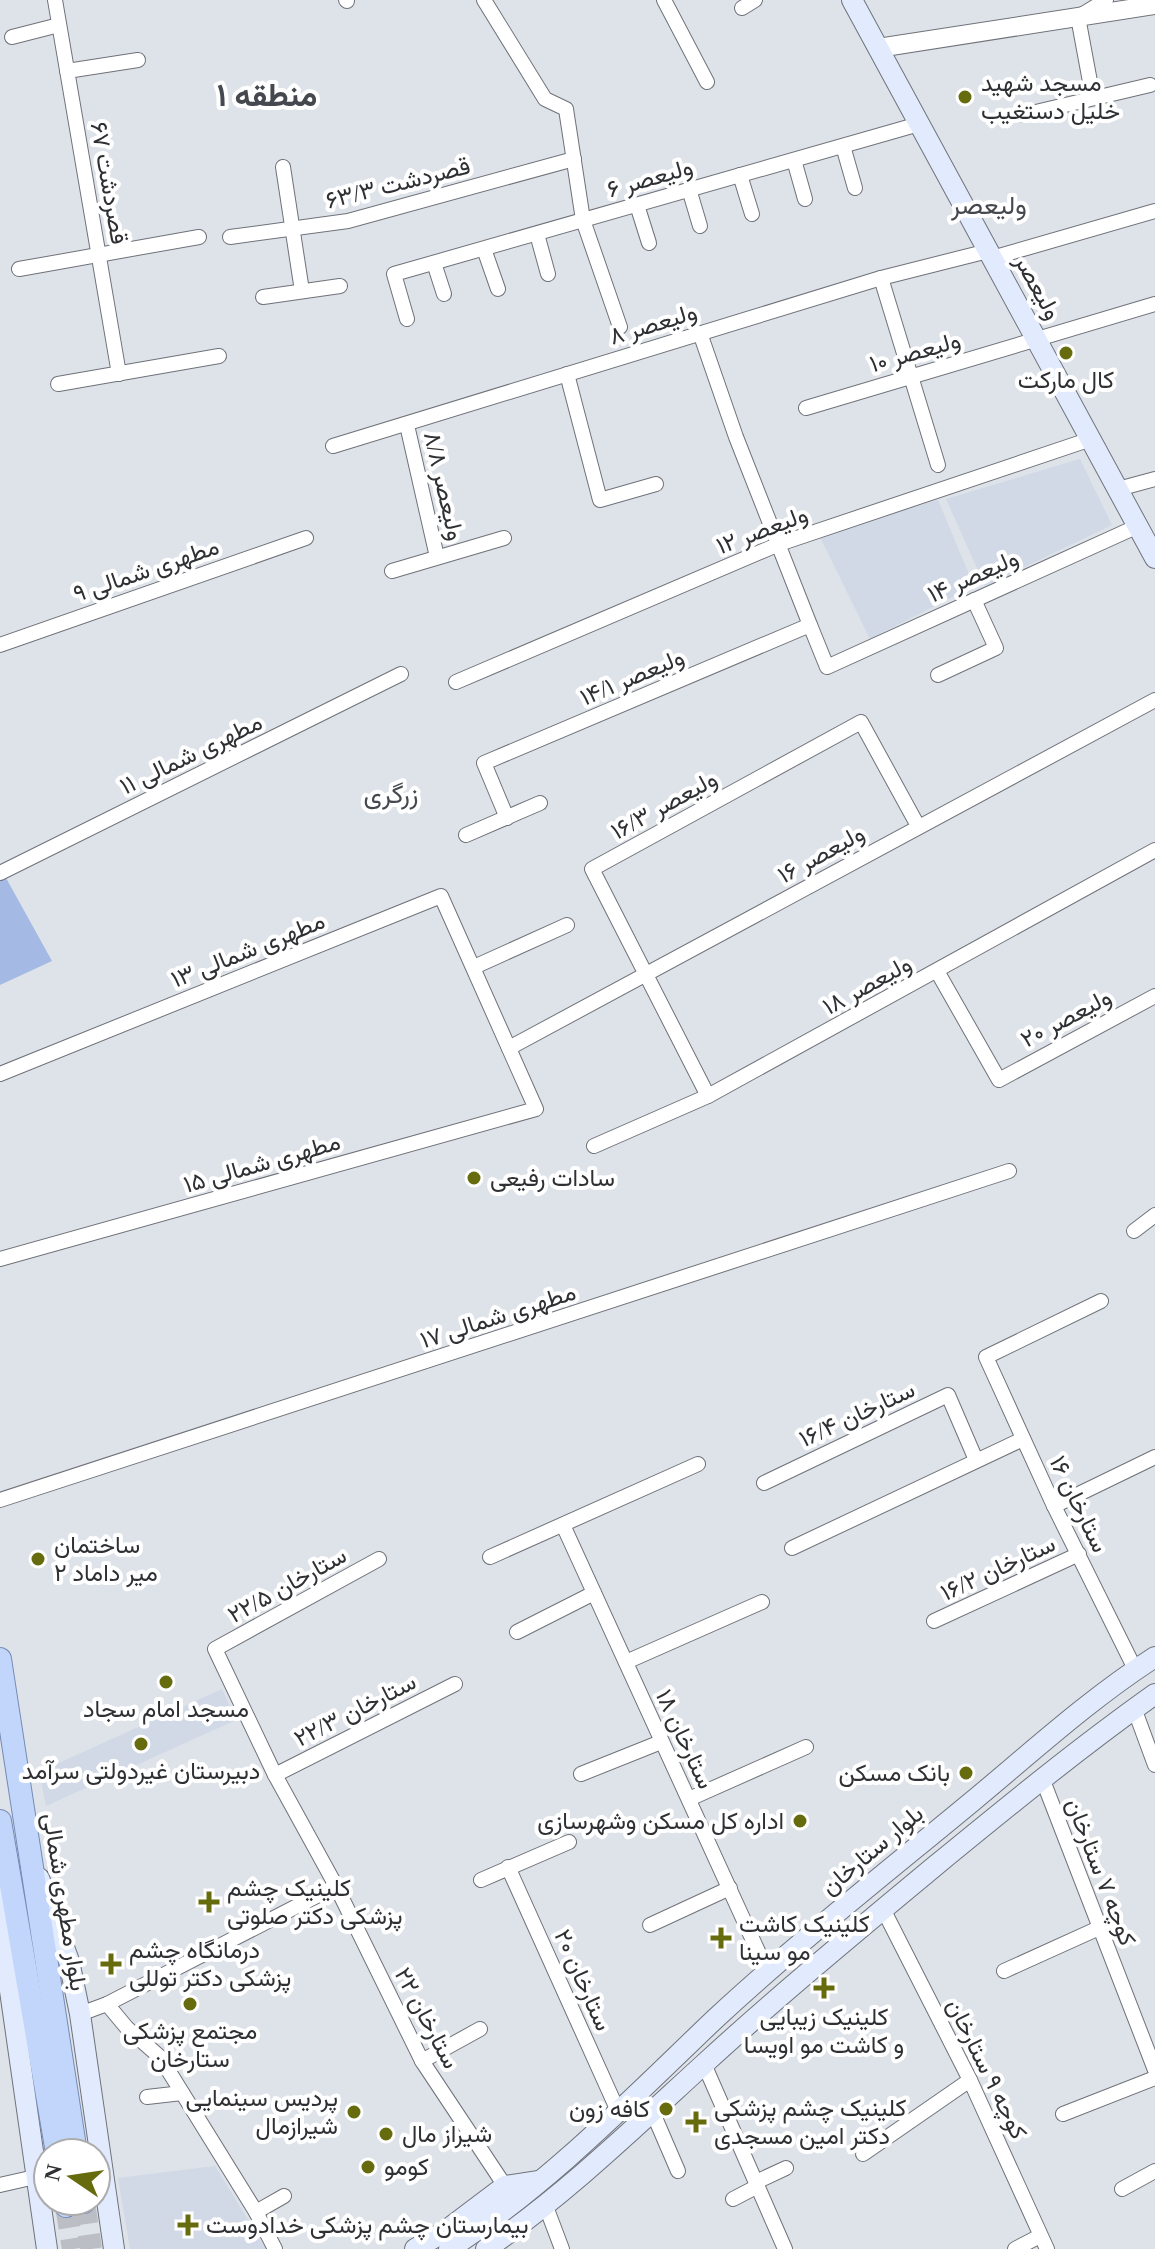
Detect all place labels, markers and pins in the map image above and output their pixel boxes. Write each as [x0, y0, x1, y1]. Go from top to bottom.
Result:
place label: مسجد شهید خلیل دستغیب [981, 70, 1120, 125]
marker: مسجد شهید خلیل دستغیب [956, 88, 974, 106]
marker: کال مارکت [1057, 344, 1075, 362]
place label: کال مارکت [1018, 367, 1114, 395]
place label: سادات رفیعی [490, 1165, 615, 1193]
marker: سادات رفیعی [465, 1169, 483, 1187]
place label: ساختمان میر داماد ۲ [54, 1532, 158, 1588]
marker: ساختمان میر داماد ۲ [29, 1550, 47, 1568]
marker: مسجد امام سجاد [157, 1673, 175, 1691]
place label: مسجد امام سجاد [83, 1696, 249, 1725]
marker: دبیرستان غیردولتی سرآمد [132, 1735, 150, 1753]
place label: دبیرستان غیردولتی سرآمد [22, 1758, 260, 1786]
place label: بانک مسکن [839, 1760, 950, 1787]
marker: بانک مسکن [957, 1764, 975, 1782]
place label: اداره کل مسکن وشهرسازی [537, 1808, 784, 1836]
marker: اداره کل مسکن وشهرسازی [791, 1812, 809, 1830]
place label: کلینیک چشم پزشکی دکتر صلوتی [227, 1875, 403, 1932]
marker: کلینیک چشم پزشکی دکتر صلوتی [198, 1891, 220, 1913]
place label: کلینیک کاشت مو سینا [739, 1911, 870, 1967]
marker: کلینیک کاشت مو سینا [710, 1927, 732, 1949]
place label: درمانگاه چشم پزشكی دكتر توللی [129, 1937, 291, 1994]
marker: درمانگاه چشم پزشكی دكتر توللی [100, 1953, 122, 1975]
marker: کلینیک زیبایی و کاشت مو اویسا [813, 1977, 835, 1999]
marker: مجتمع پزشکی ستارخان [181, 1995, 199, 2013]
place label: کلینیک زیبایی و کاشت مو اویسا [744, 2004, 904, 2060]
place label: مجتمع پزشکی ستارخان [123, 2018, 257, 2074]
place label: پردیس سینمایی شیرازمال [186, 2085, 338, 2141]
place label: کلینیک چشم پزشکی دکتر امین مسجدی [714, 2095, 906, 2151]
place label: کافه زون [569, 2096, 650, 2124]
marker: کافه زون [657, 2100, 675, 2118]
marker: پردیس سینمایی شیرازمال [345, 2103, 363, 2121]
marker: کلینیک چشم پزشکی دکتر امین مسجدی [685, 2111, 707, 2133]
place label: شیراز مال [402, 2121, 492, 2149]
marker: شیراز مال [377, 2125, 395, 2143]
place label: کومو [384, 2154, 429, 2182]
marker: کومو [359, 2158, 377, 2176]
place label: بیمارستان چشم پزشکی خدادوست [206, 2212, 529, 2241]
marker: بیمارستان چشم پزشکی خدادوست [177, 2214, 199, 2236]

